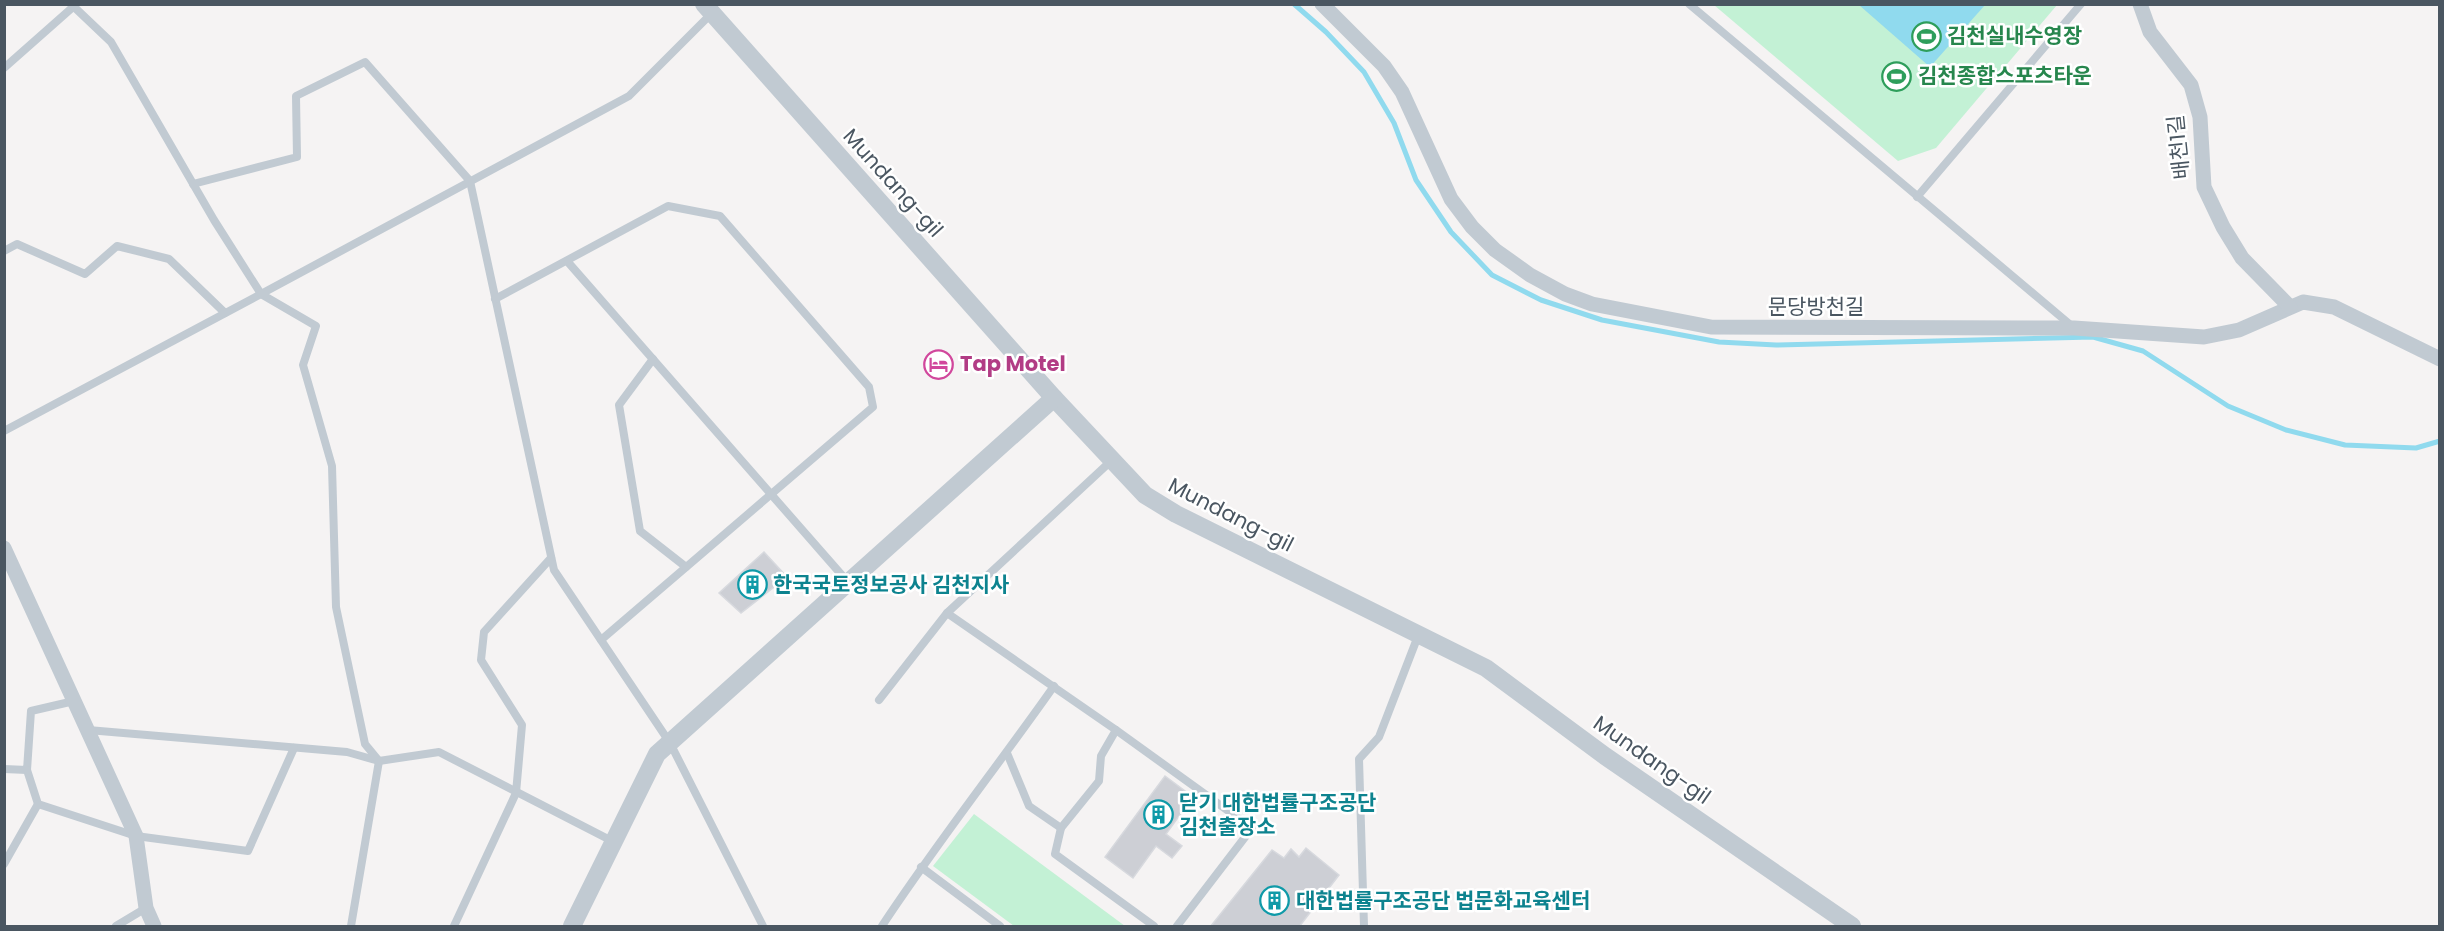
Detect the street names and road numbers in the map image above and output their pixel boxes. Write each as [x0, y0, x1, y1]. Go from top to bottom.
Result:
street label: 배천1길 [2161, 113, 2196, 181]
street label: Mundang-gil [837, 122, 950, 243]
street label: 문당방천길 [1768, 292, 1864, 321]
street label: Mundang-gil [1164, 471, 1299, 559]
street label: Mundang-gil [1588, 708, 1717, 811]

